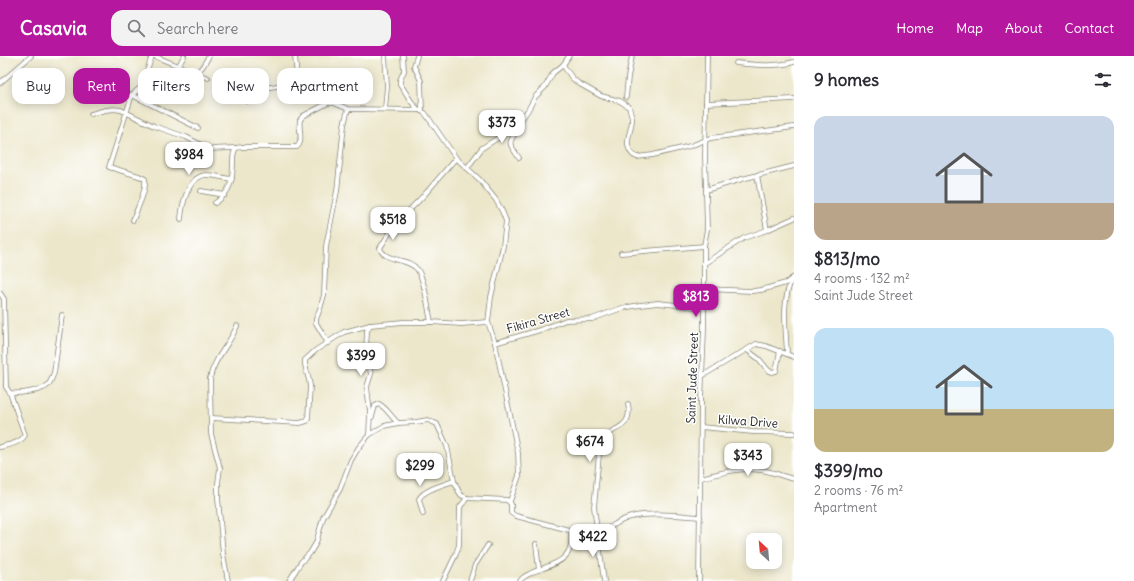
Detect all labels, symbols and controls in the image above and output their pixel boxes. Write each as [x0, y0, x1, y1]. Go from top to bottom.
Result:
search box [111, 10, 391, 46]
text: Casavia [20, 16, 87, 40]
icon: search [125, 17, 147, 39]
text: Search here [157, 19, 238, 38]
text: Home [896, 19, 934, 37]
text: Map [956, 19, 983, 37]
text: About [1005, 19, 1043, 37]
text: Contact [1065, 19, 1114, 37]
chip: Buy [12, 68, 65, 104]
chip: Rent [73, 68, 130, 104]
chip: Filters [138, 68, 204, 104]
chip: New [212, 68, 269, 104]
chip: Apartment [277, 68, 373, 104]
text: 9 homes [814, 69, 879, 91]
icon: filters [1092, 69, 1114, 91]
pin: $373 [478, 110, 526, 144]
text: $373 [488, 114, 516, 131]
pin: $984 [165, 142, 213, 176]
icon: home [928, 142, 1000, 214]
text: $984 [174, 146, 204, 163]
pin: $518 [369, 207, 417, 241]
text: $518 [379, 211, 407, 228]
text: $813/mo [814, 248, 880, 270]
text: 4 rooms · 132 m² [814, 270, 910, 287]
pin: $813 [672, 284, 720, 318]
text: Saint Jude Street [814, 287, 913, 304]
text: $813 [682, 288, 710, 305]
street label: Fikira Street [505, 304, 571, 336]
street label: Saint Jude Street [683, 332, 701, 424]
pin: $399 [337, 343, 385, 377]
text: $399 [346, 347, 376, 364]
icon: home [928, 354, 1000, 426]
street label: Kilwa Drive [717, 411, 779, 431]
pin: $674 [566, 429, 614, 463]
text: $674 [576, 433, 604, 450]
pin: $343 [724, 443, 772, 477]
text: $343 [733, 447, 763, 464]
pin: $299 [396, 453, 444, 487]
text: $299 [405, 457, 435, 474]
text: $399/mo [814, 460, 883, 482]
text: 2 rooms · 76 m² [814, 482, 903, 499]
text: Apartment [814, 499, 877, 516]
pin: $422 [569, 524, 617, 558]
text: $422 [579, 528, 607, 545]
north arrow [746, 533, 782, 569]
map controls [746, 533, 782, 569]

